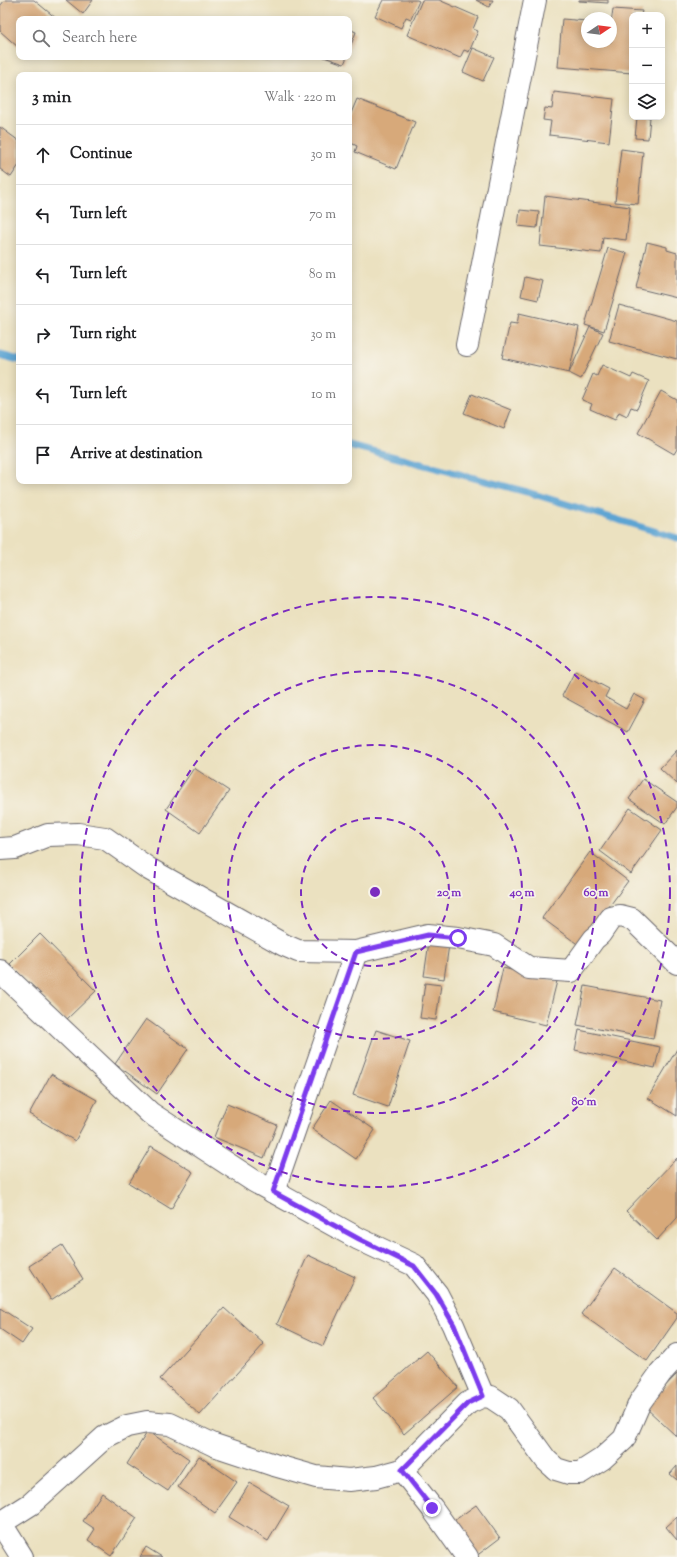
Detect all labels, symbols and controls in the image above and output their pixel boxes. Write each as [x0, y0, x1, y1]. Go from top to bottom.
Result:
north arrow [581, 12, 617, 48]
map controls [629, 12, 665, 120]
button: + [629, 12, 665, 48]
search box [16, 16, 352, 60]
icon: search [30, 27, 52, 49]
text: Search here [62, 28, 137, 49]
button: − [629, 48, 665, 84]
button: layers [629, 84, 665, 120]
text: 3 min [32, 86, 71, 110]
text: Walk · 220 m [264, 89, 336, 107]
icon: ahead [32, 144, 54, 166]
text: Continue [70, 144, 132, 165]
text: 30 m [310, 146, 336, 164]
icon: left [32, 204, 54, 226]
text: Turn left [70, 204, 127, 225]
text: 70 m [309, 206, 336, 224]
icon: left [32, 264, 54, 286]
text: Turn left [70, 264, 127, 285]
text: 80 m [309, 266, 336, 284]
icon: right [32, 324, 54, 346]
text: Turn right [70, 324, 136, 345]
text: 30 m [310, 326, 336, 344]
icon: left [32, 384, 54, 406]
text: Turn left [70, 384, 127, 405]
text: 10 m [311, 386, 336, 404]
icon: arrive [32, 444, 54, 466]
text: Arrive at destination [70, 444, 203, 465]
text: 20 m [437, 884, 461, 902]
text: 40 m [509, 884, 534, 902]
text: 60 m [584, 884, 608, 902]
centre of rings [368, 885, 382, 899]
route start [449, 929, 467, 947]
text: 80 m [572, 1093, 596, 1111]
route end [423, 1499, 441, 1517]

